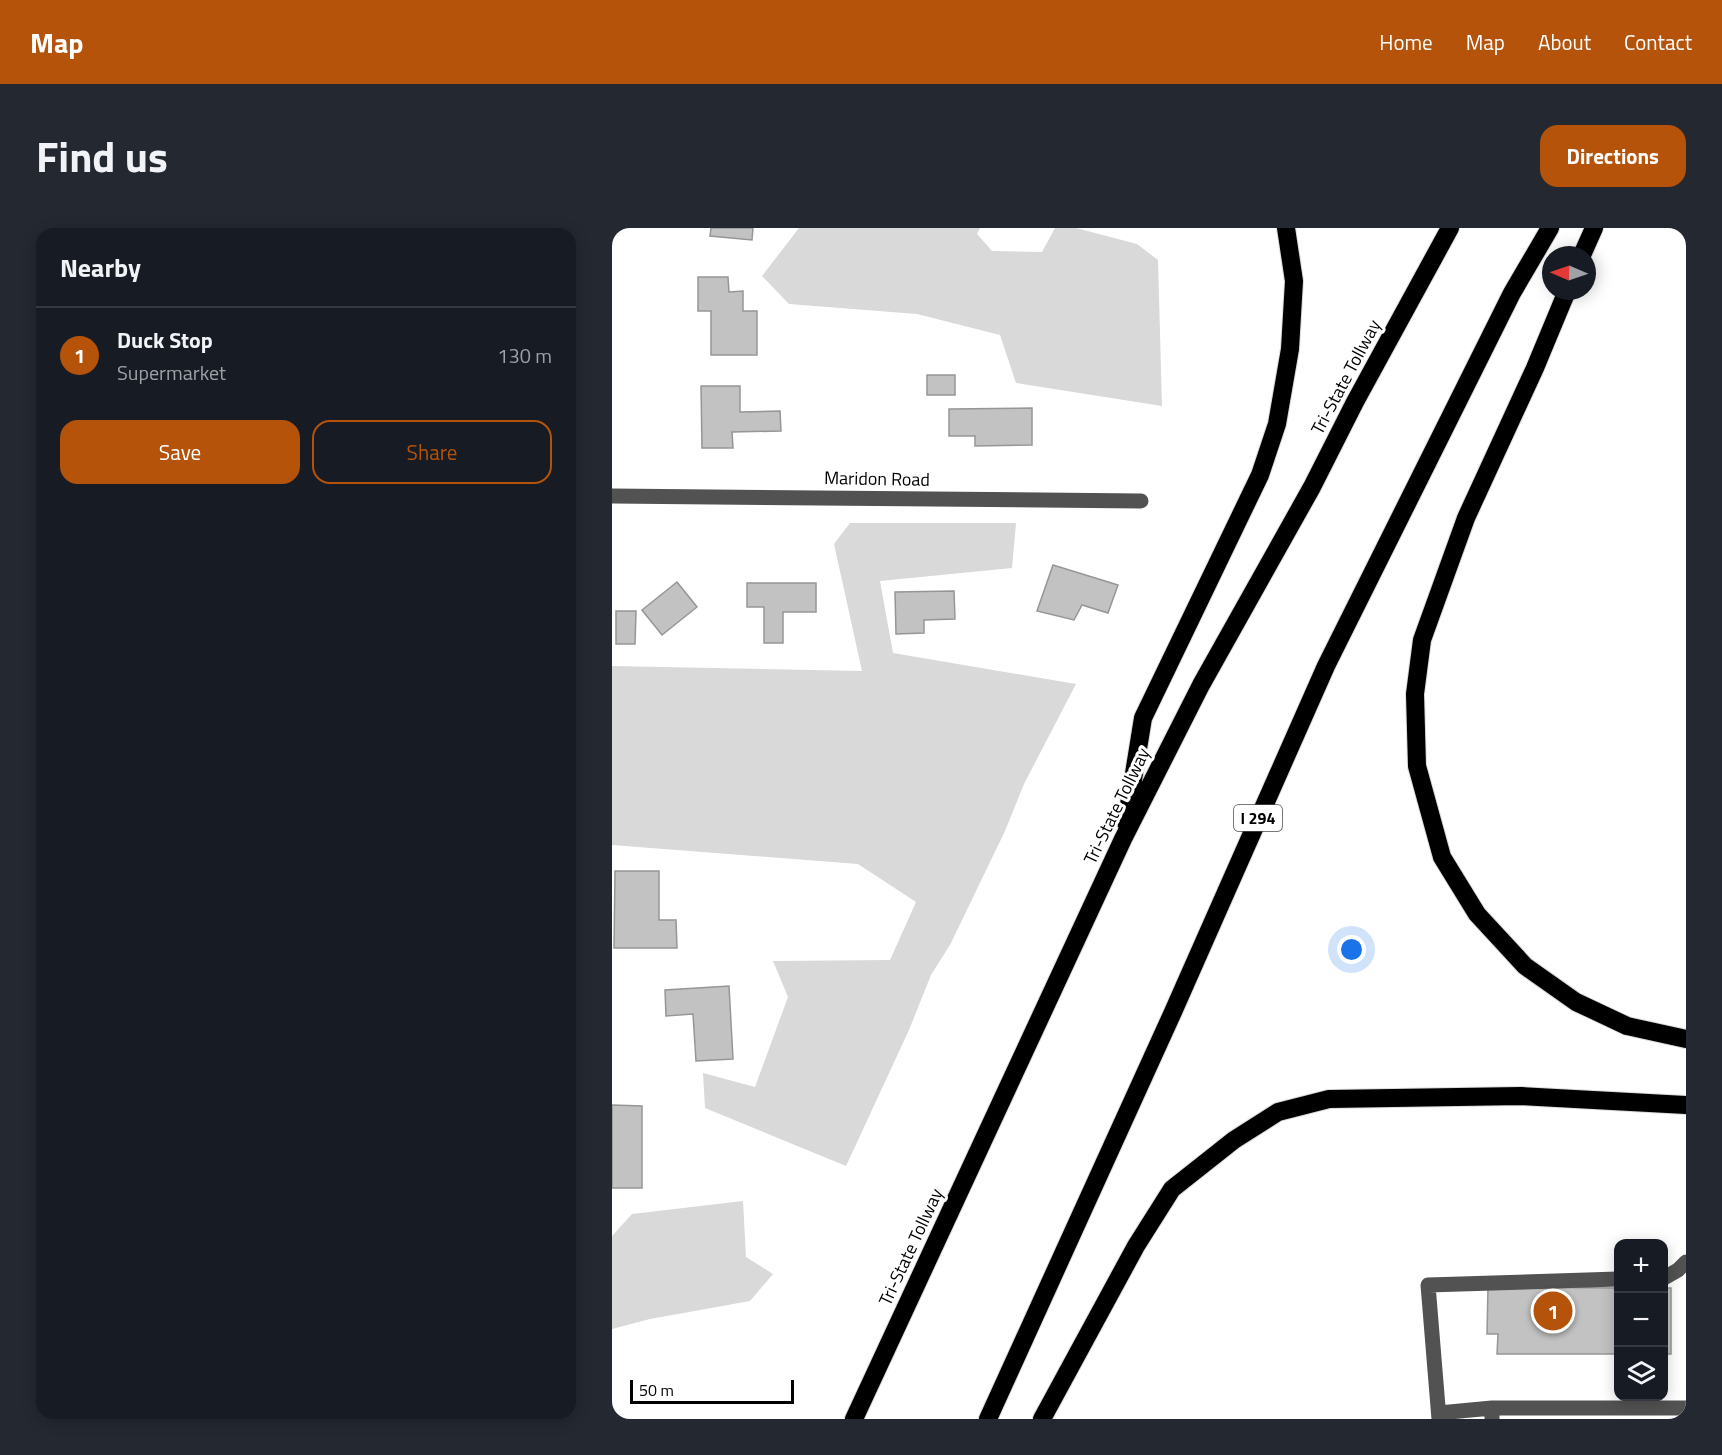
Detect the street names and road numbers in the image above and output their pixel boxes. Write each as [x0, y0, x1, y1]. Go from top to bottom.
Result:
street label: Tri-State Tollway [1304, 314, 1387, 439]
street label: Maridon Road [824, 464, 930, 493]
street label: Tri-State Tollway [1077, 743, 1157, 869]
road number: I 294 [1234, 805, 1282, 831]
street label: Tri-State Tollway [872, 1183, 950, 1310]

